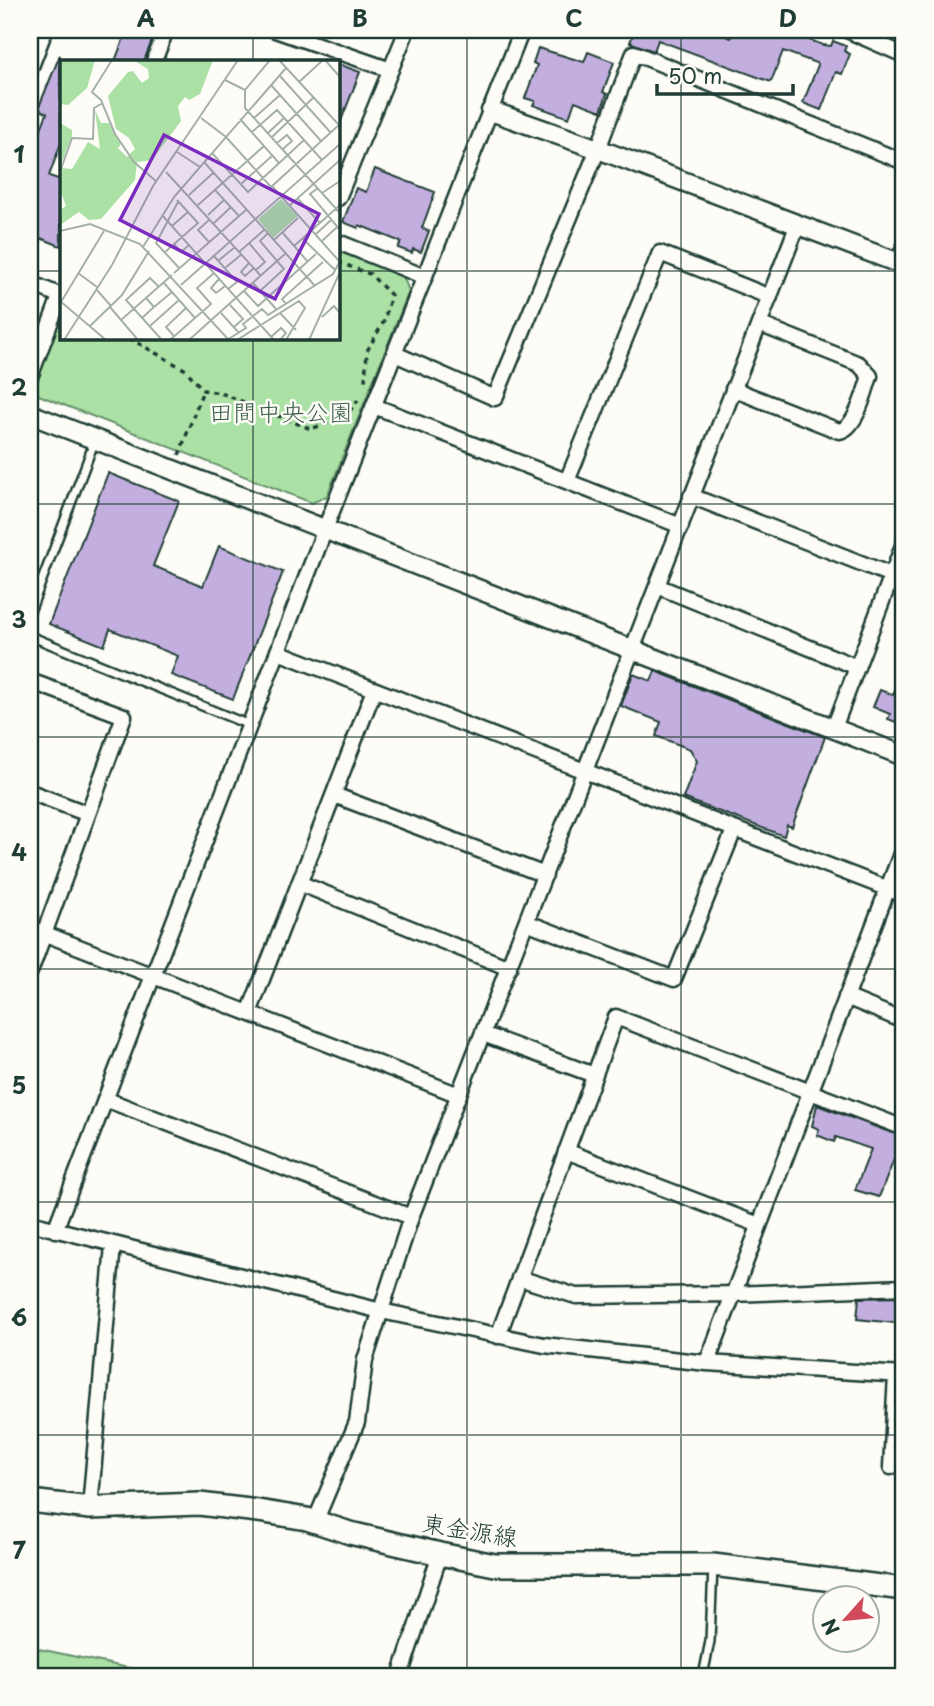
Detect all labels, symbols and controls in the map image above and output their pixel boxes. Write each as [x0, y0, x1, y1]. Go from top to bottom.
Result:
text: A [137, 0, 155, 35]
text: B [352, 0, 368, 35]
text: C [565, 0, 583, 35]
text: D [779, 0, 797, 35]
scale bar [657, 52, 794, 96]
text: 50 m [668, 59, 722, 91]
inset map [60, 60, 340, 340]
text: 1 [14, 136, 25, 171]
text: 2 [11, 369, 27, 404]
park label: 田間中央公園 [209, 393, 353, 429]
text: 3 [11, 601, 27, 636]
text: 4 [11, 834, 27, 869]
text: 5 [12, 1067, 26, 1102]
text: 6 [11, 1299, 27, 1334]
street label: 東金源線 [420, 1504, 520, 1554]
text: 7 [12, 1532, 26, 1567]
north arrow [811, 1584, 881, 1654]
text: N [814, 1614, 846, 1640]

